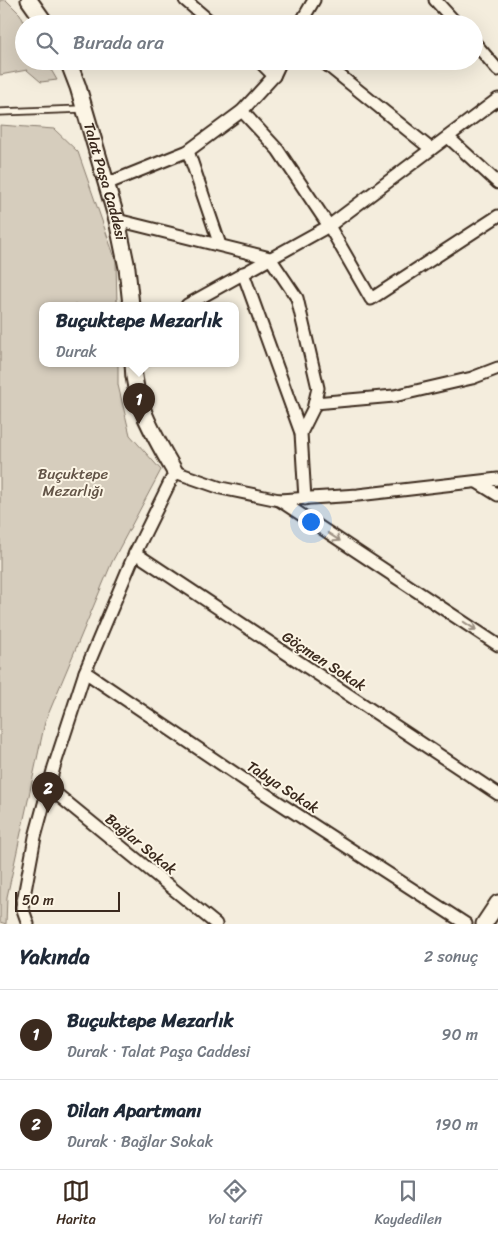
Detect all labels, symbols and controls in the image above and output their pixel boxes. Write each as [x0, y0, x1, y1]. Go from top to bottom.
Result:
search box [15, 15, 483, 70]
text: Burada ara [73, 26, 164, 59]
icon: search [33, 29, 61, 57]
street label: Talat Paşa Caddesi [76, 119, 134, 243]
popup [39, 302, 239, 367]
text: Buçuktepe Mezarlık [56, 304, 222, 337]
text: Durak [56, 337, 97, 366]
pin: 1 [123, 383, 155, 424]
park label: Buçuktepe Mezarlığı [38, 461, 108, 504]
your location [298, 509, 324, 535]
one-way arrow [327, 532, 341, 542]
one-way arrow [462, 622, 476, 632]
street label: Göçmen Sokak [277, 624, 372, 699]
street label: Tabya Sokak [241, 754, 325, 821]
pin: 2 [32, 772, 64, 813]
street label: Bağlar Sokak [99, 807, 184, 882]
text: 50 m [22, 888, 54, 913]
scale bar [15, 889, 120, 912]
text: Yakında [20, 938, 90, 976]
text: 2 sonuç [424, 942, 478, 971]
text: Buçuktepe Mezarlık [67, 1004, 234, 1037]
text: 1 [33, 1020, 39, 1049]
text: 90 m [442, 1020, 478, 1049]
text: Durak · Talat Paşa Caddesi [67, 1037, 250, 1066]
text: Dilan Apartmanı [67, 1094, 201, 1127]
text: 2 [31, 1110, 41, 1139]
text: 190 m [435, 1110, 478, 1139]
text: Durak · Bağlar Sokak [67, 1127, 213, 1156]
tab: Harita [56, 1177, 96, 1232]
tab: Yol tarifi [208, 1177, 262, 1232]
tab: Kaydedilen [375, 1177, 442, 1232]

